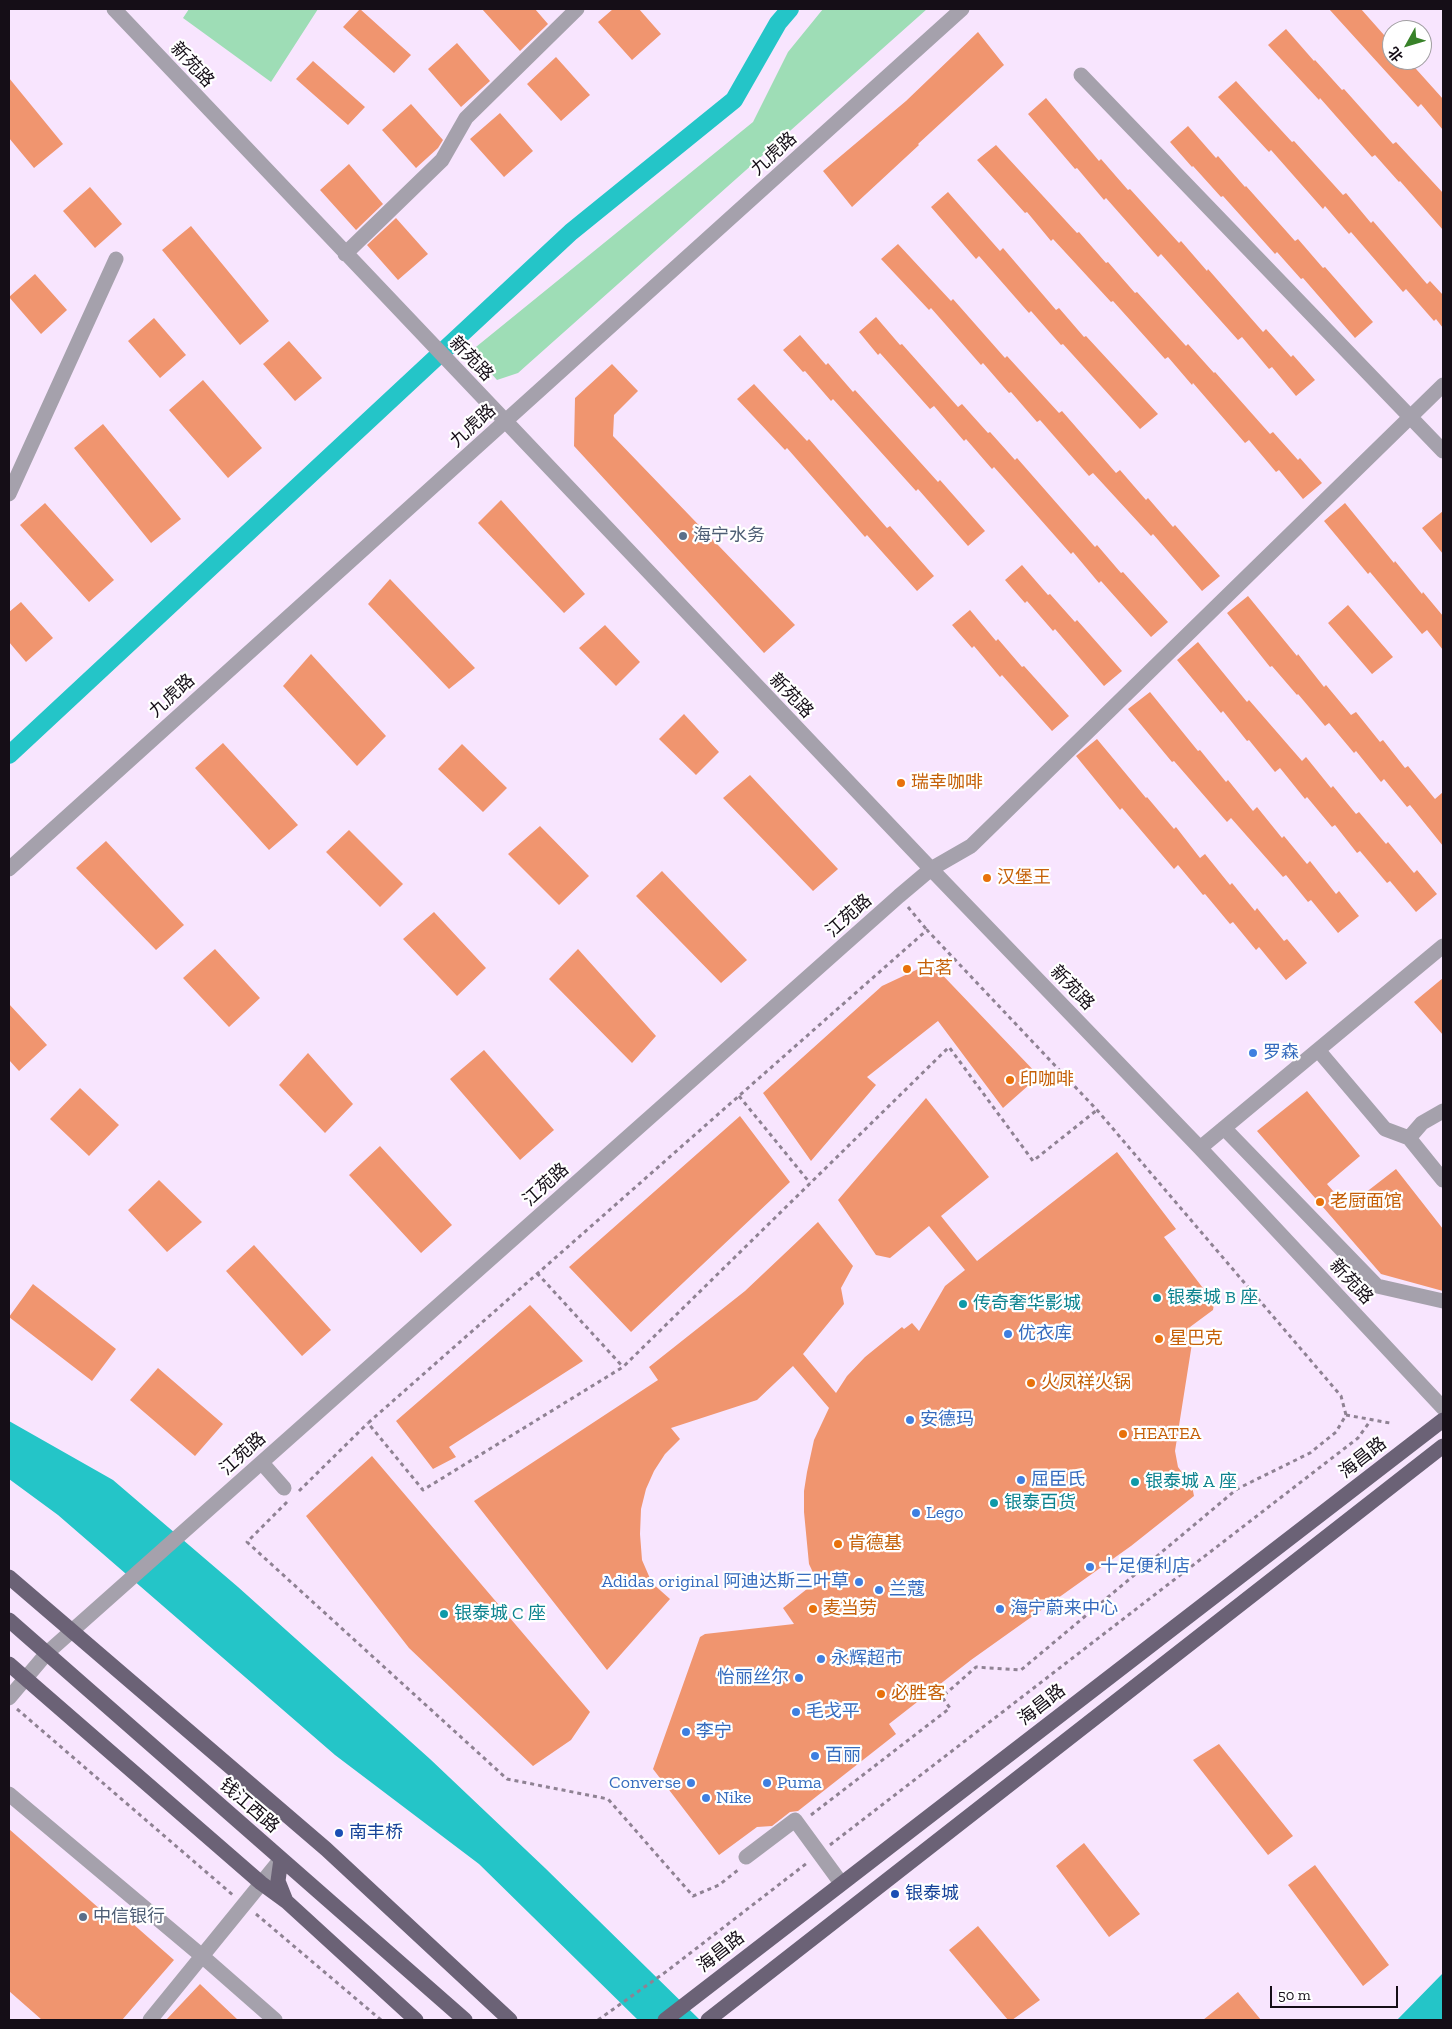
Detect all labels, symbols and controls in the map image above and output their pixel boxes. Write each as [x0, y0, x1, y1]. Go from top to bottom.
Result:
north arrow [1382, 20, 1432, 70]
street label: 新苑路 [166, 38, 218, 92]
text: 北 [1385, 43, 1407, 65]
street label: 九虎路 [747, 128, 801, 180]
street label: 新苑路 [444, 332, 498, 386]
street label: 九虎路 [446, 400, 500, 452]
place label: 海宁水务 [693, 525, 765, 547]
marker: 海宁水务 [677, 530, 689, 542]
street label: 新苑路 [764, 669, 818, 723]
street label: 九虎路 [145, 670, 199, 722]
place label: 瑞幸咖啡 [911, 772, 983, 794]
marker: 瑞幸咖啡 [895, 777, 907, 789]
place label: 汉堡王 [997, 867, 1051, 889]
marker: 汉堡王 [981, 872, 993, 884]
street label: 江苑路 [822, 890, 876, 942]
place label: 古茗 [917, 958, 953, 980]
street label: 新苑路 [1045, 961, 1099, 1015]
marker: 古茗 [901, 963, 913, 975]
place label: 罗森 [1263, 1042, 1299, 1064]
marker: 罗森 [1247, 1047, 1259, 1059]
place label: 印咖啡 [1020, 1069, 1074, 1091]
marker: 印咖啡 [1004, 1074, 1016, 1086]
street label: 江苑路 [519, 1159, 573, 1211]
place label: 老厨面馆 [1330, 1191, 1402, 1213]
marker: 老厨面馆 [1314, 1196, 1326, 1208]
street label: 新苑路 [1325, 1255, 1377, 1309]
place label: 银泰城 B 座 [1167, 1287, 1258, 1309]
marker: 银泰城 B 座 [1151, 1292, 1163, 1304]
place label: 传奇奢华影城 [973, 1293, 1081, 1315]
marker: 传奇奢华影城 [957, 1298, 969, 1310]
place label: 优衣库 [1018, 1323, 1072, 1345]
marker: 优衣库 [1002, 1328, 1014, 1340]
place label: 星巴克 [1169, 1328, 1223, 1350]
marker: 星巴克 [1153, 1333, 1165, 1345]
place label: 火凤祥火锅 [1041, 1372, 1131, 1394]
marker: 火凤祥火锅 [1025, 1377, 1037, 1389]
place label: 安德玛 [920, 1409, 974, 1431]
marker: 安德玛 [904, 1414, 916, 1426]
place label: HEATEA [1133, 1423, 1201, 1445]
street label: 江苑路 [216, 1428, 270, 1480]
marker: HEATEA [1117, 1428, 1129, 1440]
street label: 海昌路 [1335, 1433, 1391, 1483]
place label: 屈臣氏 [1031, 1469, 1085, 1491]
place label: 银泰城 A 座 [1145, 1471, 1237, 1493]
marker: 屈臣氏 [1015, 1474, 1027, 1486]
marker: 银泰城 A 座 [1129, 1476, 1141, 1488]
place label: 银泰百货 [1004, 1492, 1076, 1514]
marker: 银泰百货 [988, 1497, 1000, 1509]
place label: Lego [926, 1502, 963, 1524]
marker: Lego [910, 1507, 922, 1519]
place label: 肯德基 [848, 1533, 902, 1555]
marker: 肯德基 [832, 1538, 844, 1550]
place label: 十足便利店 [1100, 1556, 1190, 1578]
marker: 十足便利店 [1084, 1561, 1096, 1573]
place label: Adidas original 阿迪达斯三叶草 [601, 1571, 849, 1593]
marker: Adidas original 阿迪达斯三叶草 [853, 1576, 865, 1588]
place label: 兰蔻 [889, 1579, 925, 1601]
marker: 兰蔻 [873, 1584, 885, 1596]
place label: 麦当劳 [823, 1598, 877, 1620]
place label: 海宁蔚来中心 [1010, 1598, 1118, 1620]
place label: 银泰城 C 座 [454, 1603, 546, 1625]
marker: 麦当劳 [807, 1603, 819, 1615]
marker: 海宁蔚来中心 [994, 1603, 1006, 1615]
marker: 银泰城 C 座 [438, 1608, 450, 1620]
place label: 永辉超市 [831, 1648, 903, 1670]
marker: 永辉超市 [815, 1653, 827, 1665]
place label: 怡丽丝尔 [717, 1667, 789, 1689]
marker: 怡丽丝尔 [793, 1672, 805, 1684]
street label: 海昌路 [1014, 1680, 1070, 1730]
place label: 必胜客 [891, 1683, 945, 1705]
marker: 必胜客 [875, 1688, 887, 1700]
place label: 毛戈平 [806, 1701, 860, 1723]
marker: 毛戈平 [790, 1706, 802, 1718]
place label: 李宁 [696, 1721, 732, 1743]
marker: 李宁 [680, 1726, 692, 1738]
place label: 百丽 [825, 1745, 861, 1767]
marker: 百丽 [809, 1750, 821, 1762]
place label: Converse [609, 1772, 681, 1794]
place label: Puma [777, 1772, 822, 1794]
street label: 钱江西路 [215, 1774, 283, 1838]
marker: Converse [685, 1777, 697, 1789]
marker: Puma [761, 1777, 773, 1789]
place label: Nike [716, 1787, 752, 1809]
marker: Nike [700, 1792, 712, 1804]
place label: 南丰桥 [349, 1822, 403, 1844]
marker: 南丰桥 [333, 1827, 345, 1839]
place label: 银泰城 [905, 1883, 959, 1905]
marker: 银泰城 [889, 1888, 901, 1900]
place label: 中信银行 [93, 1906, 165, 1928]
marker: 中信银行 [77, 1911, 89, 1923]
street label: 海昌路 [693, 1927, 749, 1977]
scale bar [1272, 1976, 1400, 2008]
text: 50 m [1278, 1986, 1311, 2004]

